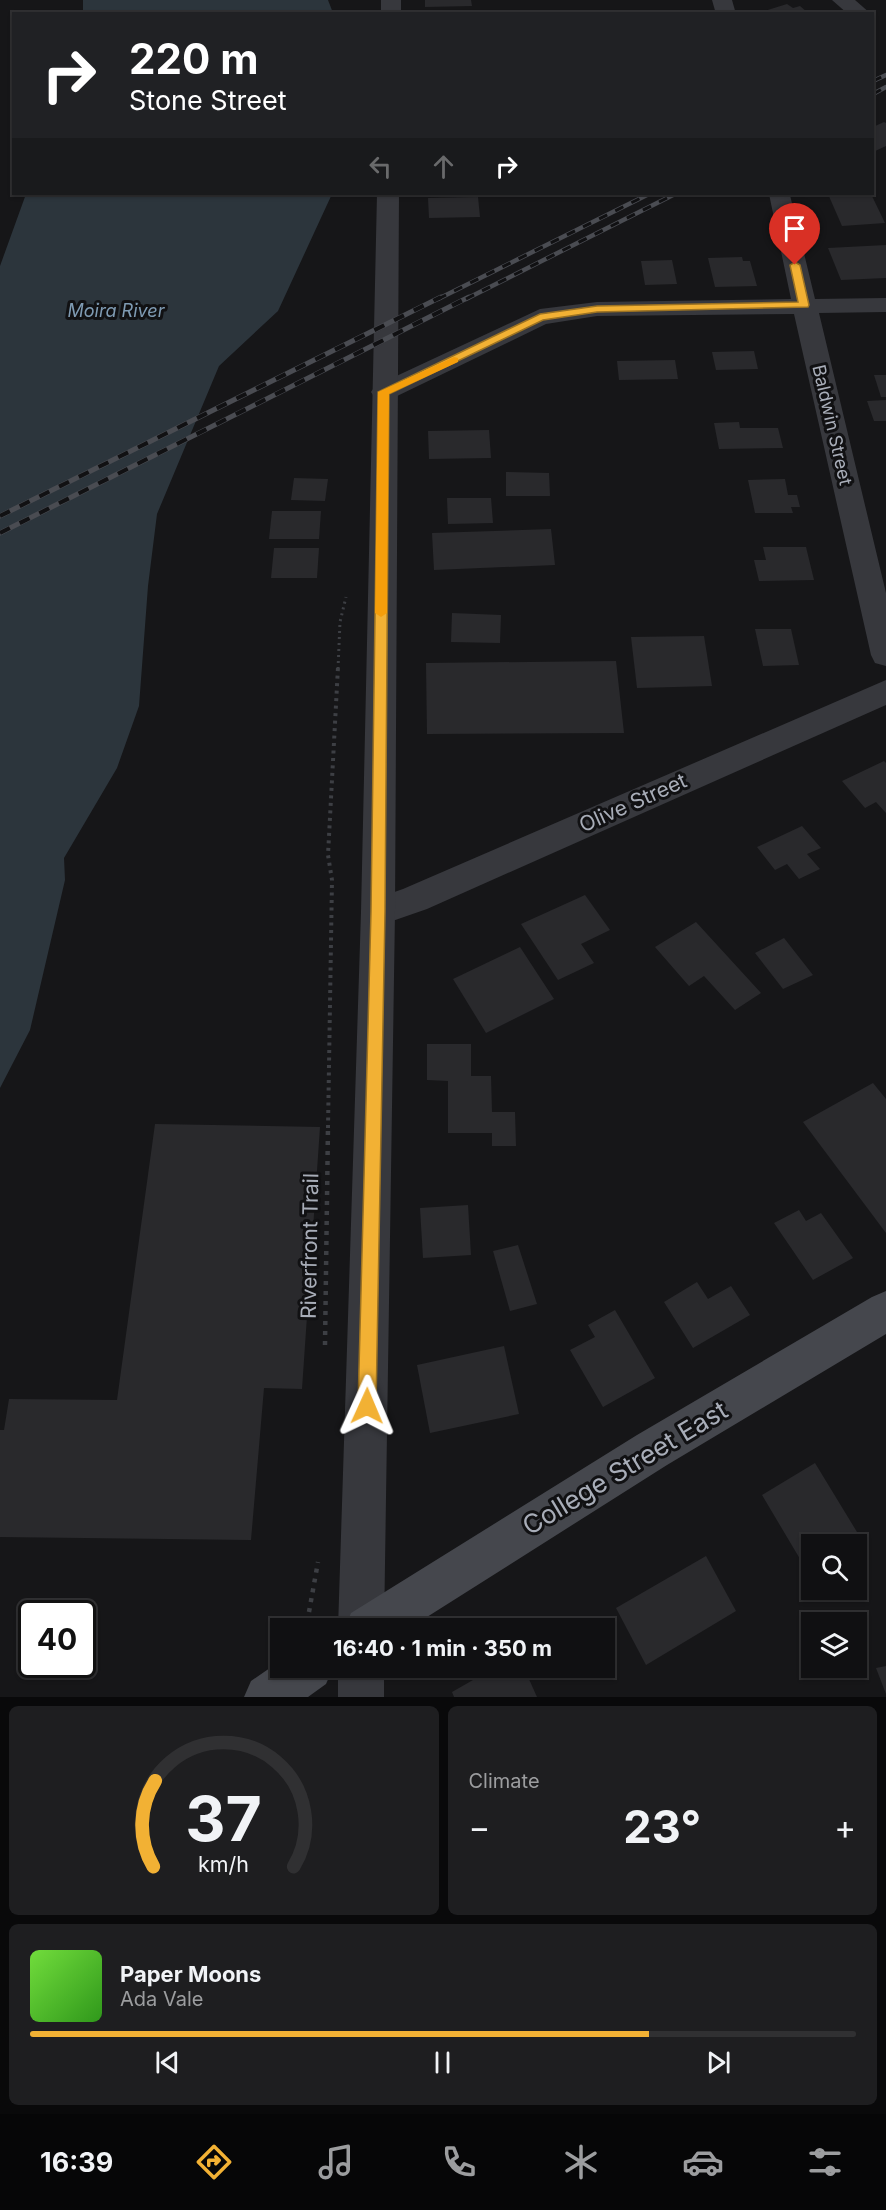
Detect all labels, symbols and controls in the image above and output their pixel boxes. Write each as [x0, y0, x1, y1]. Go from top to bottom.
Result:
text: 220 m [129, 33, 259, 84]
icon: right [30, 36, 108, 114]
text: Stone Street [129, 84, 287, 117]
icon: left [364, 150, 397, 183]
icon: ahead [427, 150, 460, 183]
icon: right [490, 150, 523, 183]
pin [769, 203, 820, 265]
icon: arrive [778, 212, 811, 245]
water label: Moira River [68, 300, 166, 321]
street label: Baldwin Street [808, 363, 857, 487]
street label: Olive Street [575, 768, 691, 837]
street label: Riverfront Trail [296, 1173, 323, 1319]
position arrow [335, 1374, 399, 1438]
street label: College Street East [517, 1394, 733, 1541]
map controls [801, 1534, 867, 1678]
button: search [801, 1534, 867, 1600]
speed limit sign: 40 [18, 1600, 96, 1678]
button: layers [801, 1612, 867, 1678]
text: 16:40 · 1 min · 350 m [333, 1635, 552, 1661]
text: Climate [469, 1769, 540, 1793]
text: 37 [185, 1781, 262, 1856]
text: 23° [623, 1799, 701, 1854]
text: − [469, 1807, 490, 1847]
text: + [834, 1807, 856, 1847]
text: km/h [198, 1852, 249, 1878]
text: Paper Moons [120, 1961, 261, 1987]
text: Ada Vale [120, 1987, 203, 2011]
icon: previous [151, 2046, 184, 2079]
icon: pause [426, 2046, 459, 2079]
icon: next [702, 2046, 735, 2079]
icon: directions [193, 2141, 235, 2183]
icon: music [315, 2141, 357, 2183]
icon: phone [438, 2141, 480, 2183]
icon: climate [560, 2141, 602, 2183]
icon: car [682, 2141, 724, 2183]
icon: filters [804, 2141, 846, 2183]
text: 16:39 [40, 2146, 113, 2179]

